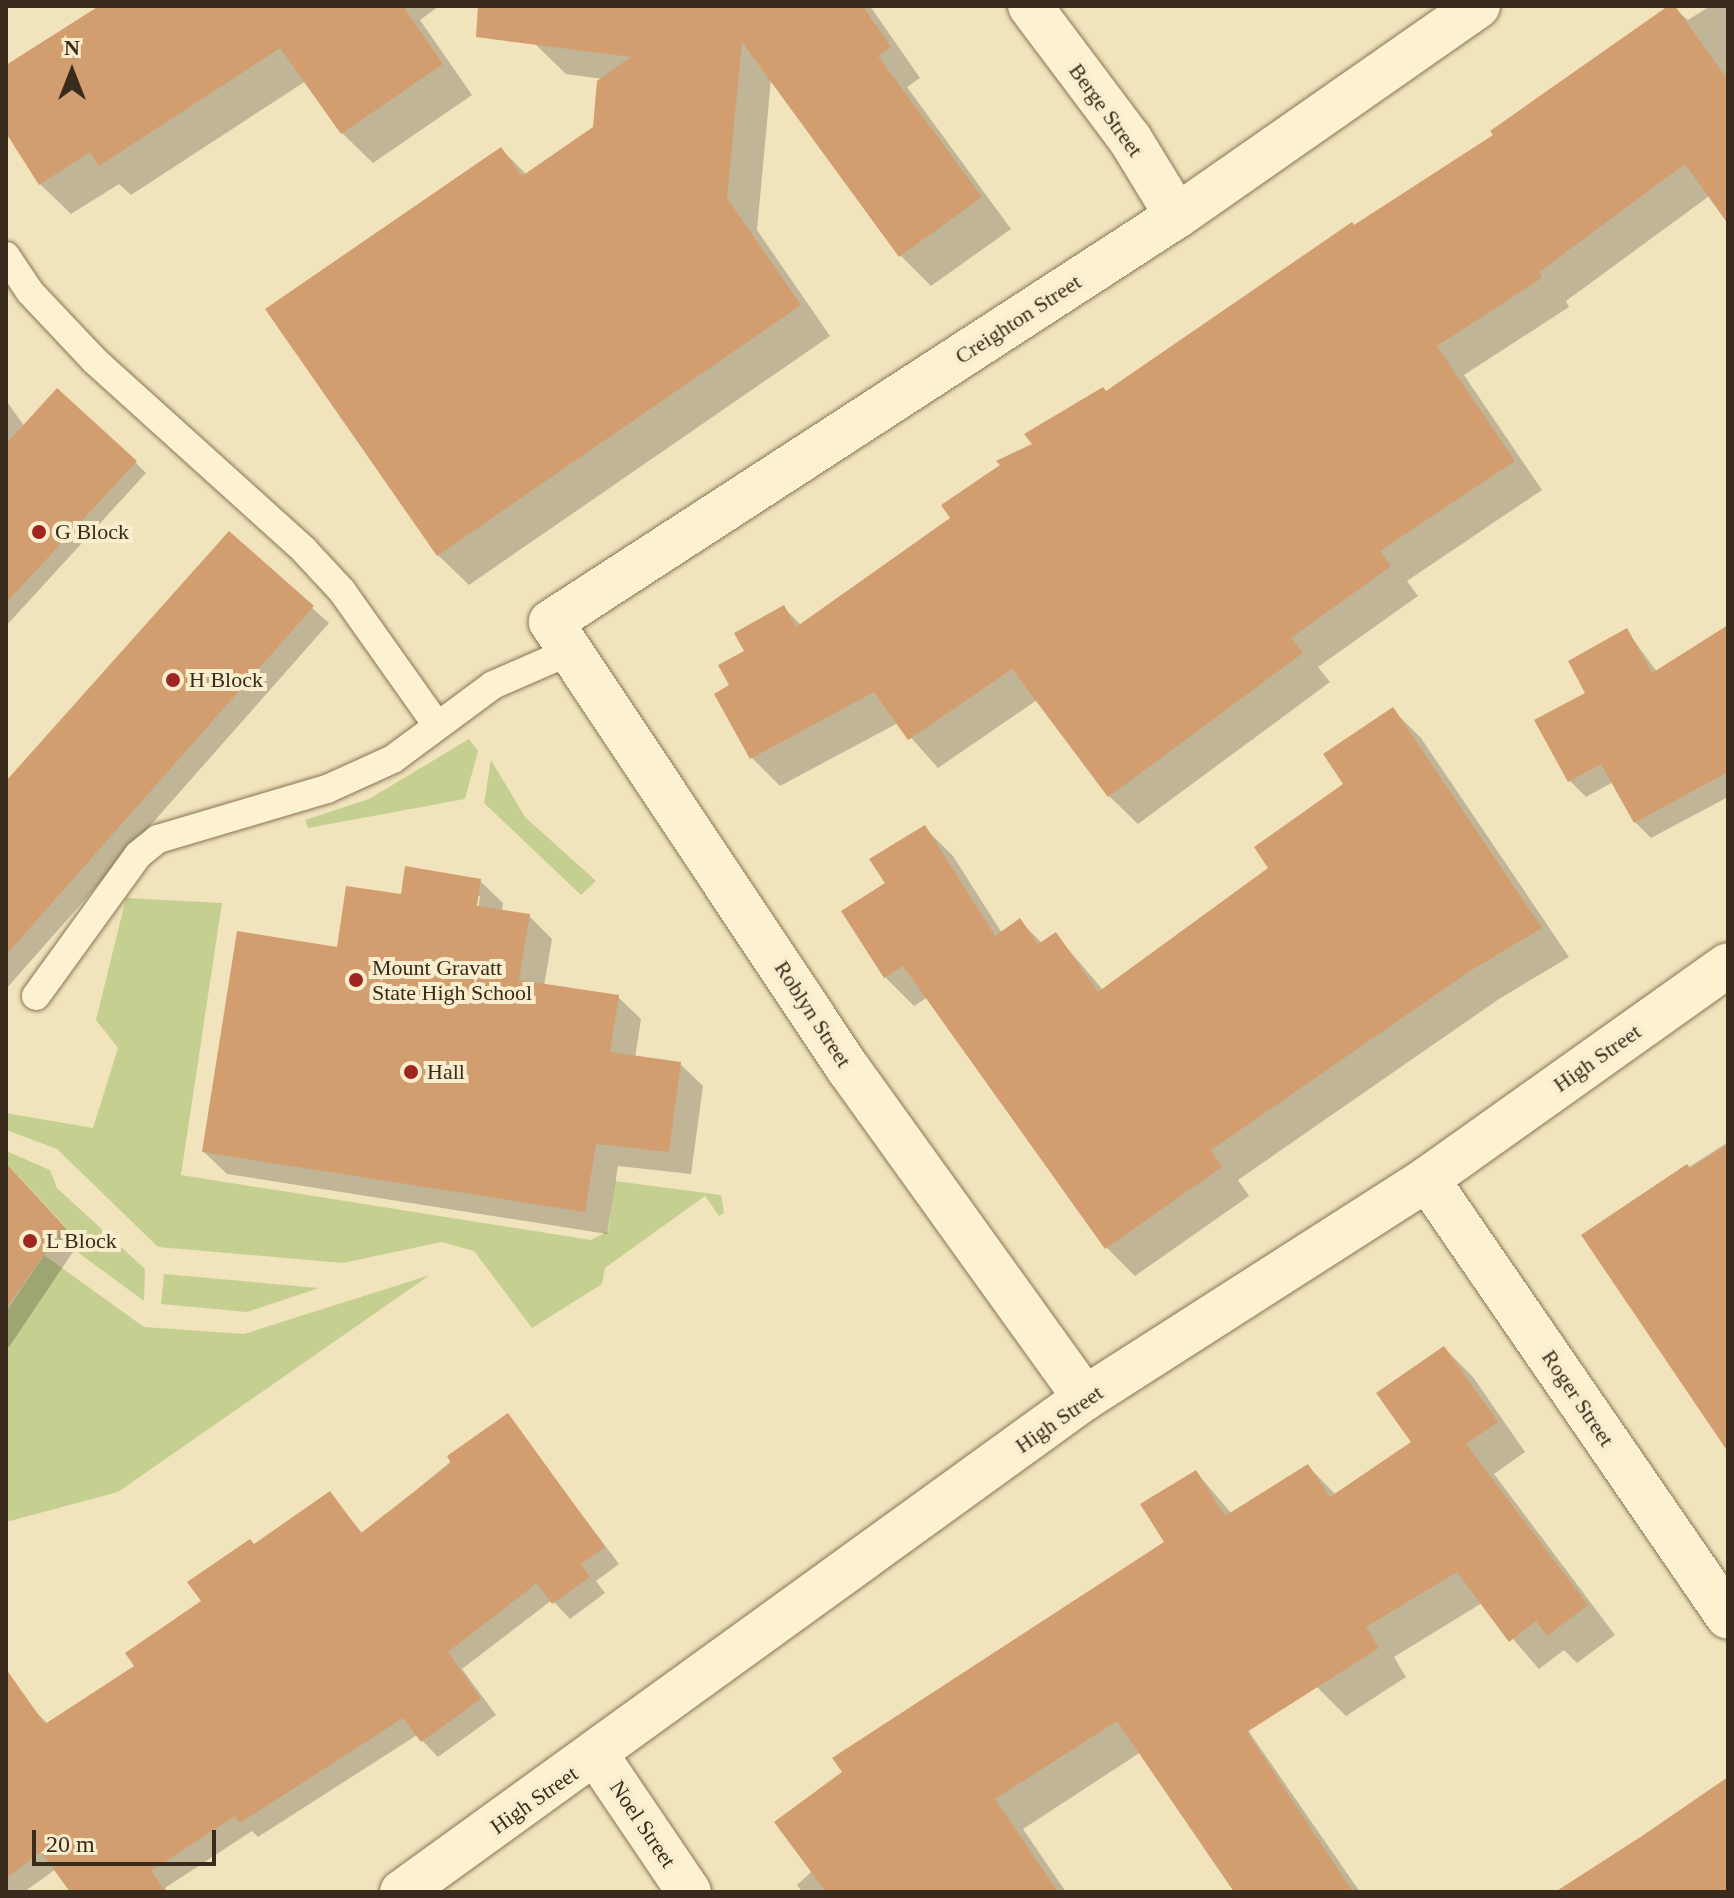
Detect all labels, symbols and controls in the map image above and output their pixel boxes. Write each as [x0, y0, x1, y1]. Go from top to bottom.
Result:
north arrow [32, 32, 112, 112]
text: N [64, 35, 80, 60]
street label: Berge Street [1063, 58, 1149, 162]
street label: Creighton Street [950, 268, 1086, 370]
place label: G Block [55, 519, 129, 545]
marker: G Block [30, 523, 48, 541]
place label: H Block [189, 667, 263, 693]
marker: H Block [164, 671, 182, 689]
place label: Mount Gravatt State High School [372, 954, 532, 1006]
street label: Roblyn Street [769, 956, 857, 1072]
marker: Mount Gravatt State High School [347, 971, 365, 989]
street label: High Street [1548, 1018, 1646, 1098]
place label: Hall [427, 1059, 465, 1085]
marker: Hall [402, 1063, 420, 1081]
place label: L Block [46, 1228, 117, 1254]
marker: L Block [21, 1232, 39, 1250]
street label: Roger Street [1536, 1345, 1620, 1451]
street label: High Street [1010, 1379, 1108, 1459]
street label: High Street [485, 1760, 583, 1840]
street label: Noel Street [604, 1775, 682, 1873]
scale bar [36, 1814, 220, 1864]
text: 20 m [46, 1831, 95, 1857]

